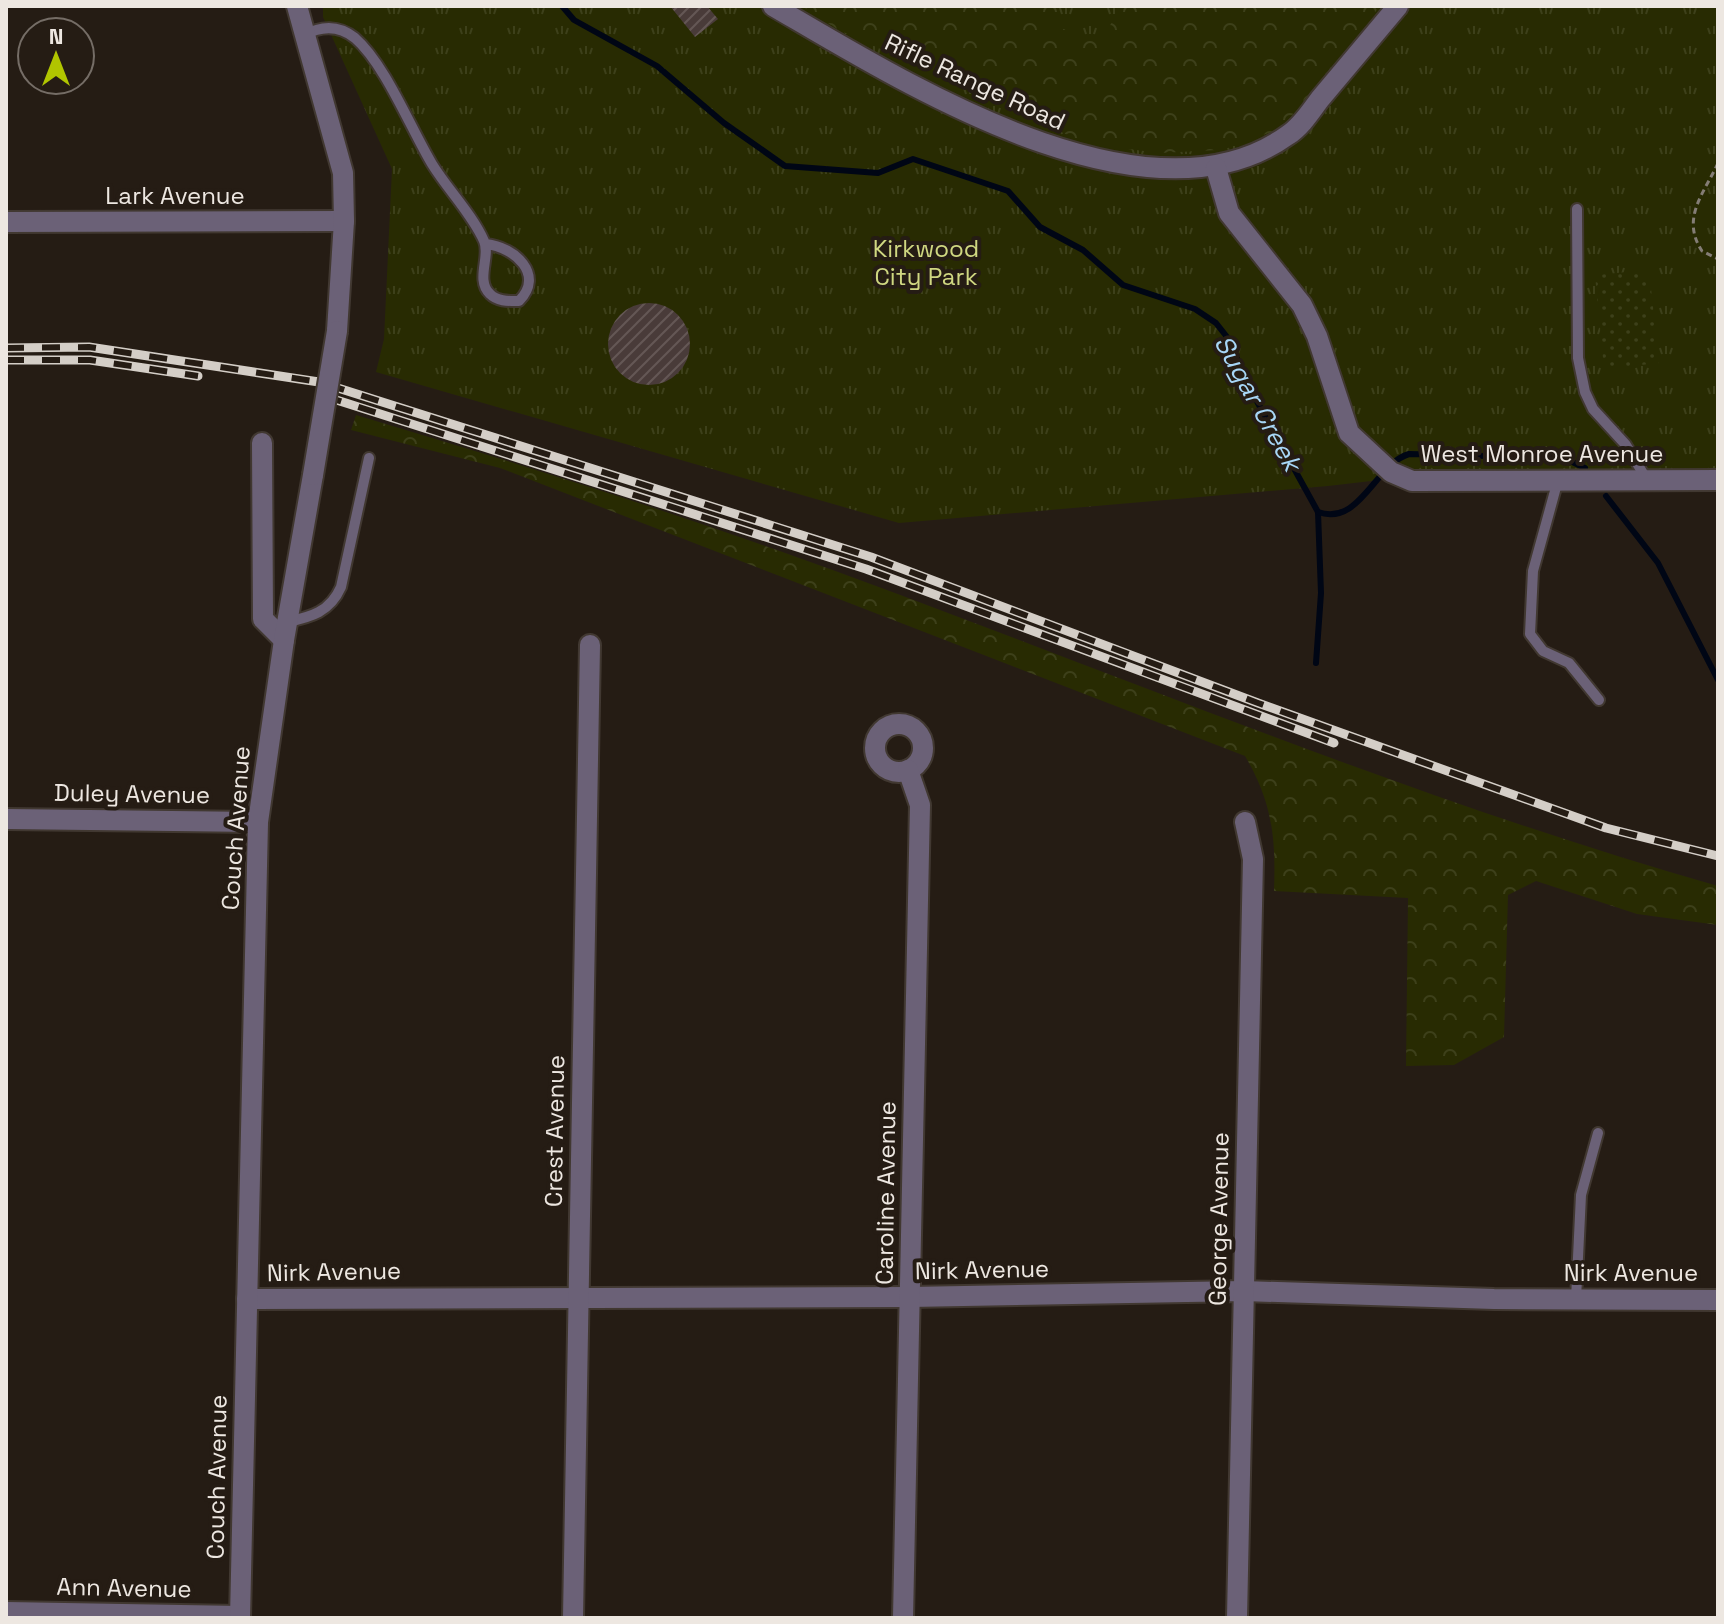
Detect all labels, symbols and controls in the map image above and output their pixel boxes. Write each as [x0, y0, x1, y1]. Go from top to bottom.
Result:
north arrow [16, 16, 96, 96]
text: N [49, 22, 63, 50]
street label: Rifle Range Road [880, 26, 1070, 137]
street label: Lark Avenue [105, 180, 245, 211]
park label: Kirkwood City Park [873, 233, 979, 292]
water label: Sugar Creek [1207, 329, 1311, 480]
street label: West Monroe Avenue [1420, 438, 1664, 469]
street label: Couch Avenue [214, 745, 257, 911]
street label: Duley Avenue [54, 777, 210, 810]
street label: Crest Avenue [538, 1055, 571, 1207]
street label: Caroline Avenue [868, 1101, 903, 1285]
street label: George Avenue [1201, 1132, 1236, 1306]
street label: Nirk Avenue [915, 1253, 1049, 1286]
street label: Nirk Avenue [267, 1255, 401, 1288]
street label: Nirk Avenue [1564, 1257, 1698, 1288]
street label: Couch Avenue [200, 1394, 233, 1560]
street label: Ann Avenue [56, 1571, 192, 1604]

